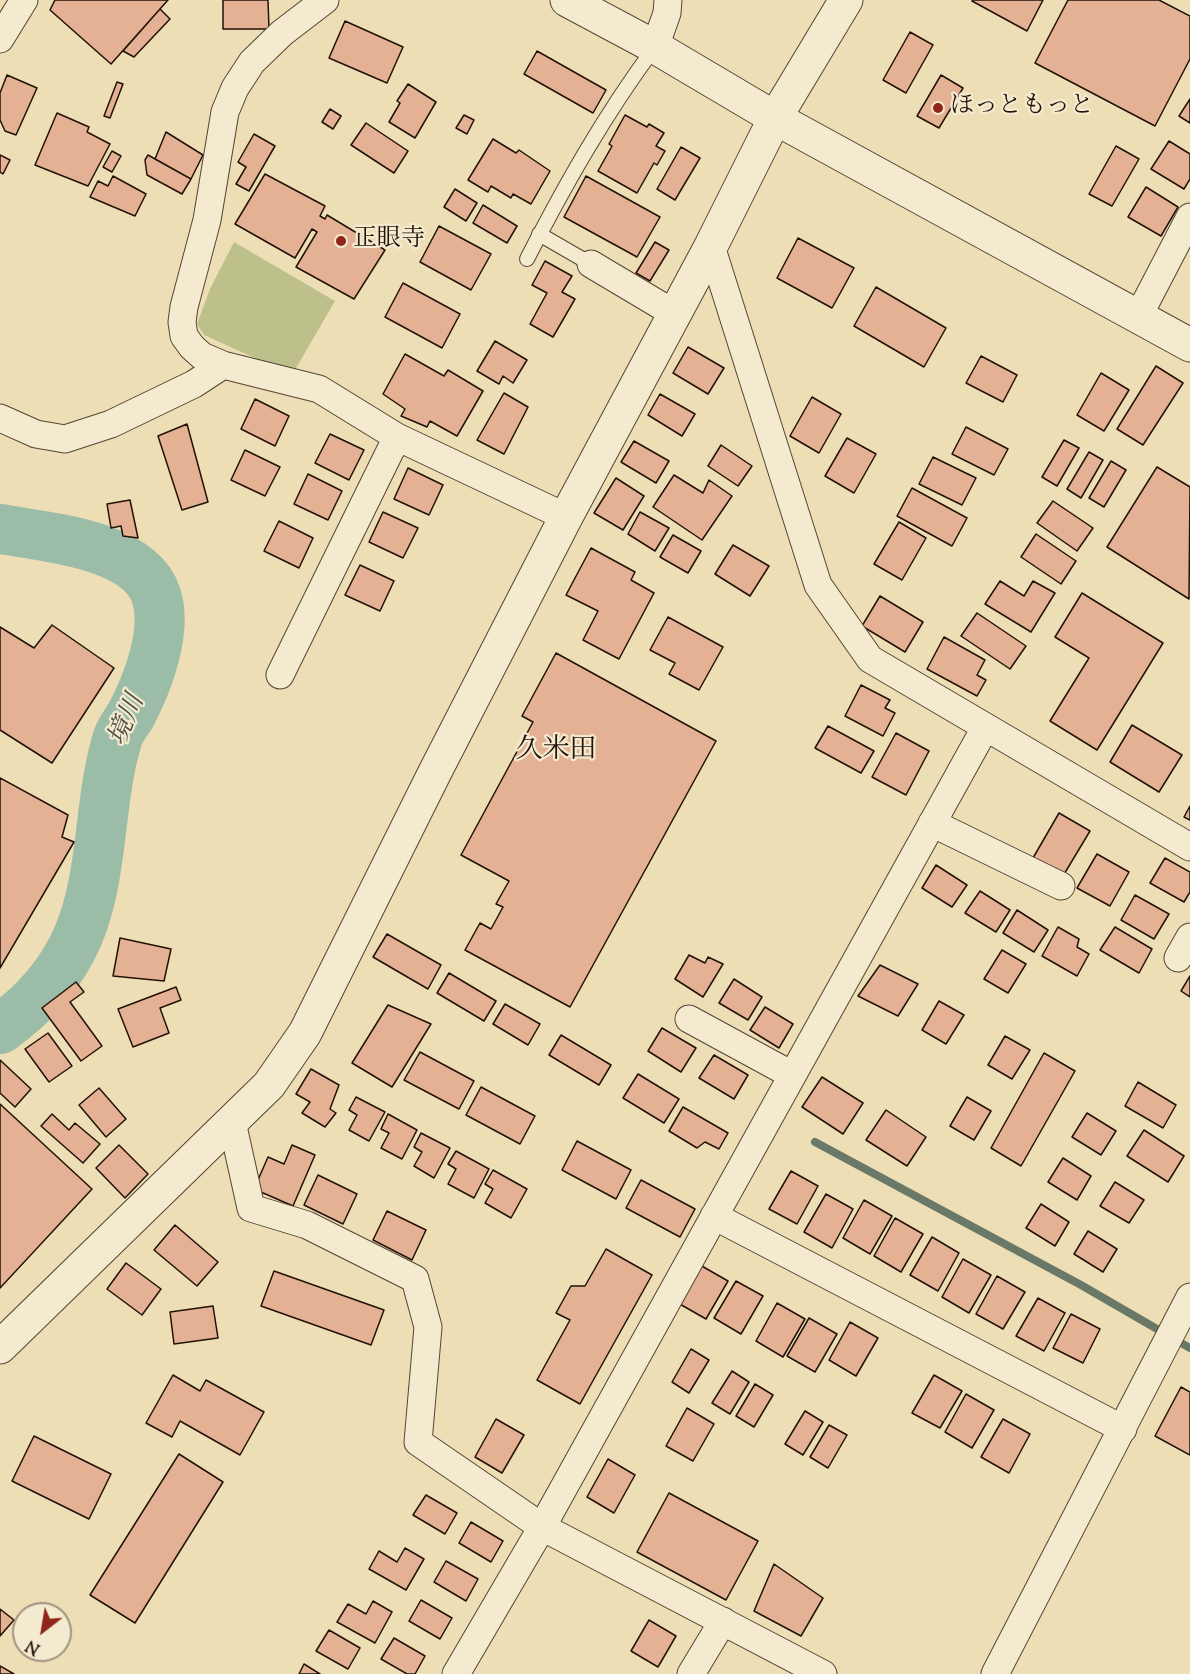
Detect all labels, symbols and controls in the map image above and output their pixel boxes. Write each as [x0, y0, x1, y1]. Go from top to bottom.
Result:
place label: ほっともっと [950, 94, 1094, 122]
marker: ほっともっと [931, 101, 945, 115]
place label: 正眼寺 [353, 227, 425, 255]
marker: 正眼寺 [334, 234, 348, 248]
water label: 境川 [104, 691, 154, 751]
district label: 久米田 [516, 736, 596, 768]
north arrow [12, 1602, 72, 1662]
text: N [22, 1633, 45, 1659]

